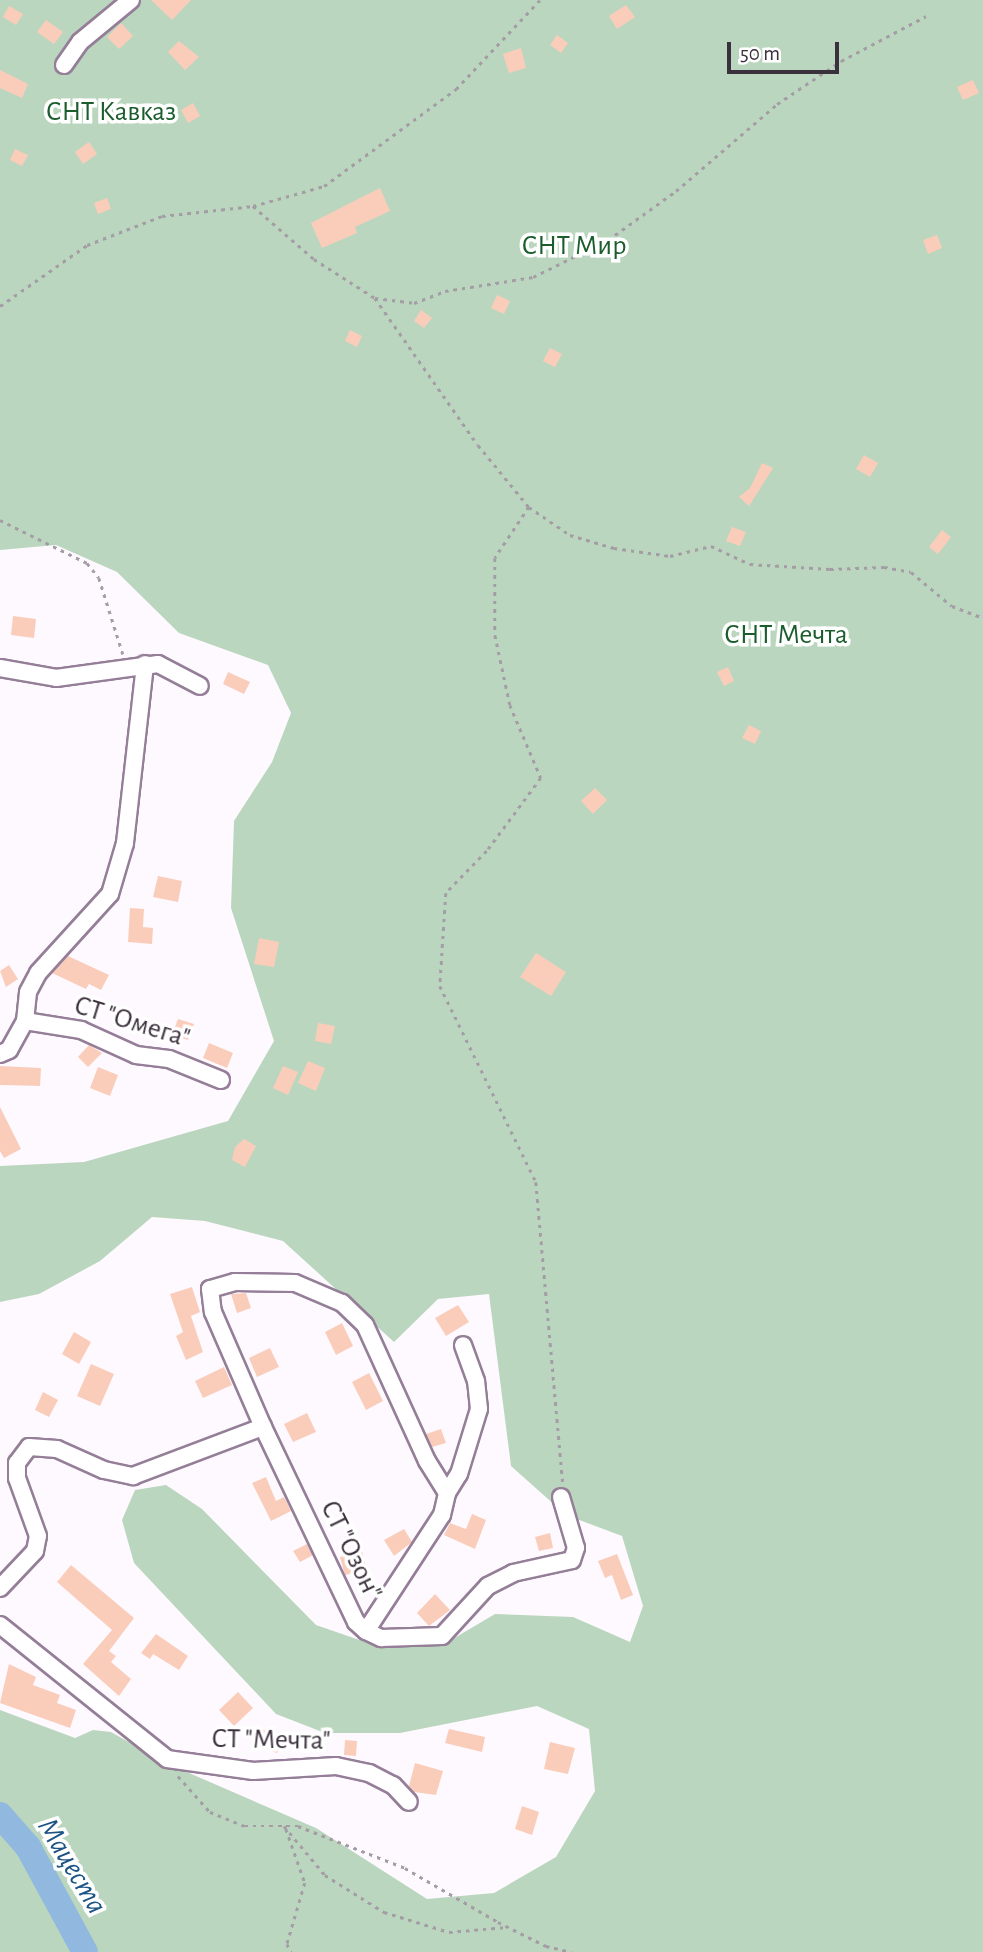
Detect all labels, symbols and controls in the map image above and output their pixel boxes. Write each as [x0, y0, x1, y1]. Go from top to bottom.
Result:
scale bar [731, 28, 843, 72]
text: 50 m [740, 43, 780, 64]
park label: СНТ Кавказ [46, 95, 176, 129]
park label: СНТ Мир [522, 229, 626, 263]
park label: СНТ Мечта [724, 618, 848, 652]
street label: СТ "Омега" [70, 988, 194, 1056]
street label: СТ "Озон" [313, 1495, 389, 1605]
street label: СТ "Мечта" [211, 1722, 331, 1758]
water label: Мацеста [29, 1812, 115, 1920]

